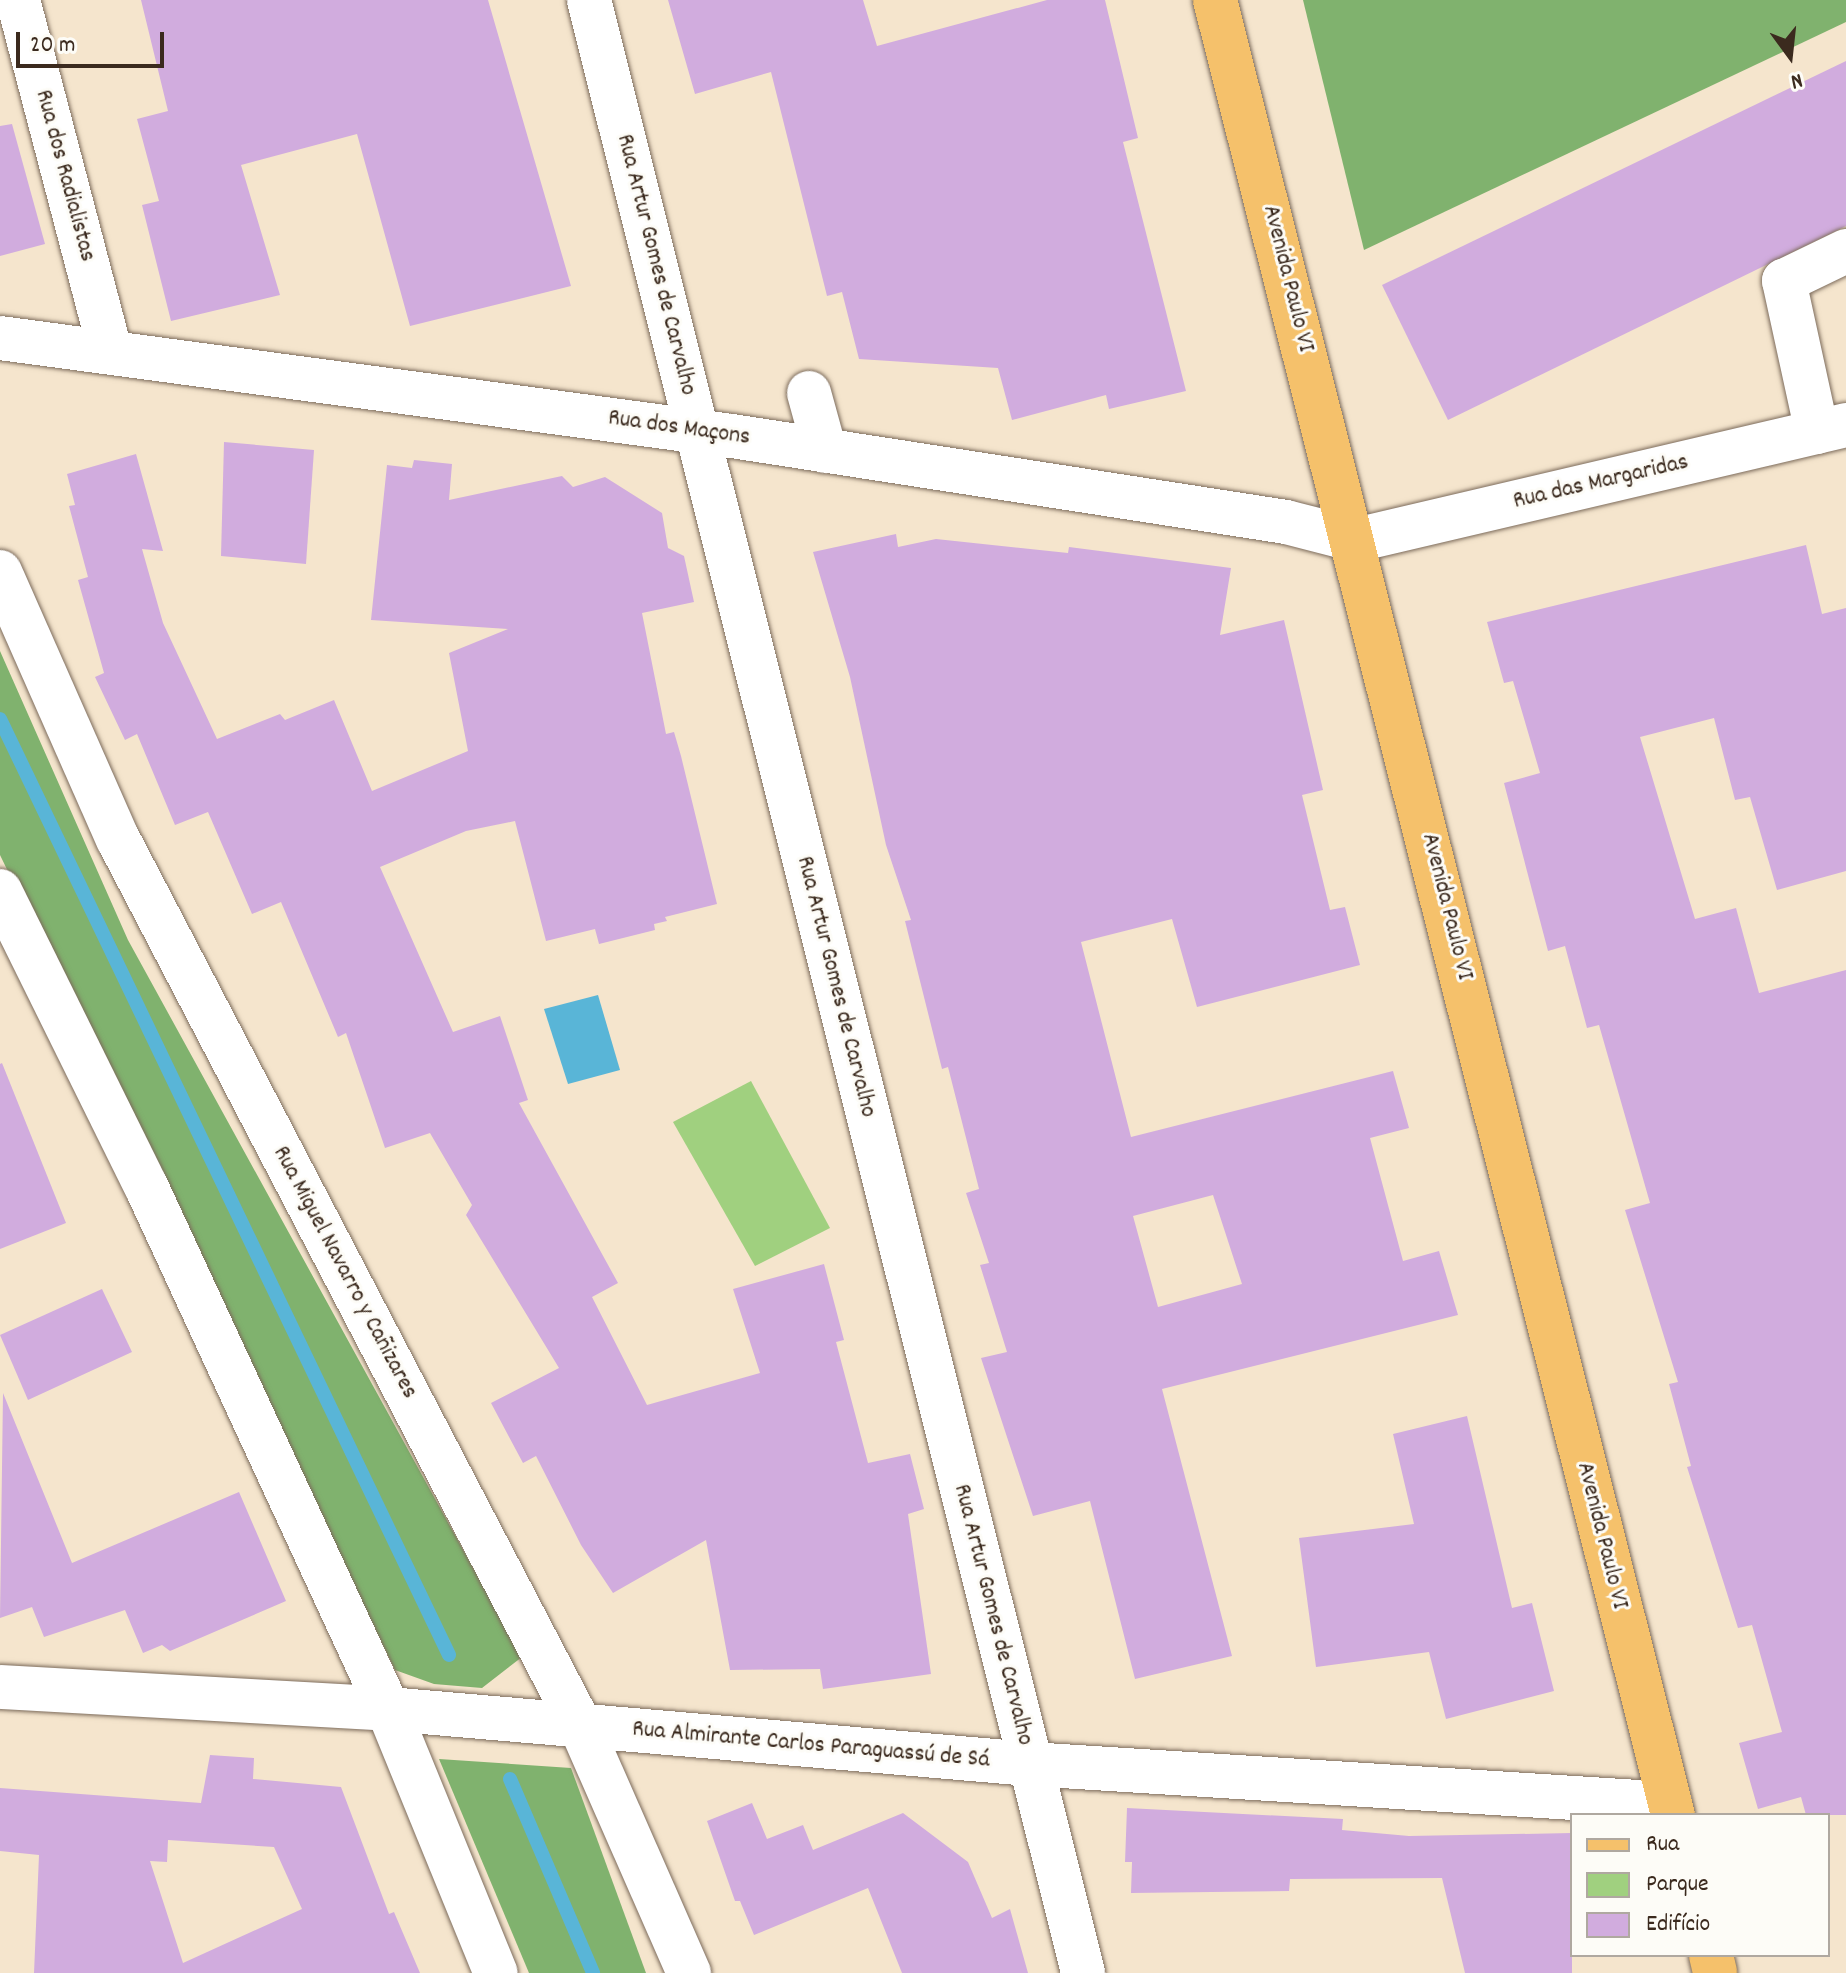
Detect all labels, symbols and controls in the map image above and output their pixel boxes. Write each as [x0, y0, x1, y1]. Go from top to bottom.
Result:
scale bar [20, 16, 168, 66]
north arrow [1750, 16, 1830, 96]
text: 20 m [30, 29, 76, 63]
text: N [1787, 63, 1806, 96]
street label: Rua dos Radialistas [27, 87, 101, 265]
street label: Rua Artur Gomes de Carvalho [609, 132, 701, 398]
street label: Avenida Paulo VI [1255, 202, 1319, 356]
street label: Rua dos Maçons [606, 405, 752, 453]
street label: Rua das Margaridas [1511, 449, 1691, 517]
street label: Avenida Paulo VI [1414, 830, 1478, 984]
street label: Rua Artur Gomes de Carvalho [789, 854, 881, 1120]
street label: Rua Miguel Navarro y Cañizares [265, 1142, 423, 1404]
street label: Avenida Paulo VI [1569, 1459, 1633, 1613]
street label: Rua Artur Gomes de Carvalho [946, 1482, 1038, 1748]
street label: Rua Almirante Carlos Paraguassú de Sá [631, 1716, 991, 1776]
legend [1570, 1813, 1830, 1957]
text: Rua [1646, 1828, 1679, 1862]
text: Parque [1646, 1868, 1709, 1902]
text: Edifício [1646, 1908, 1710, 1942]

